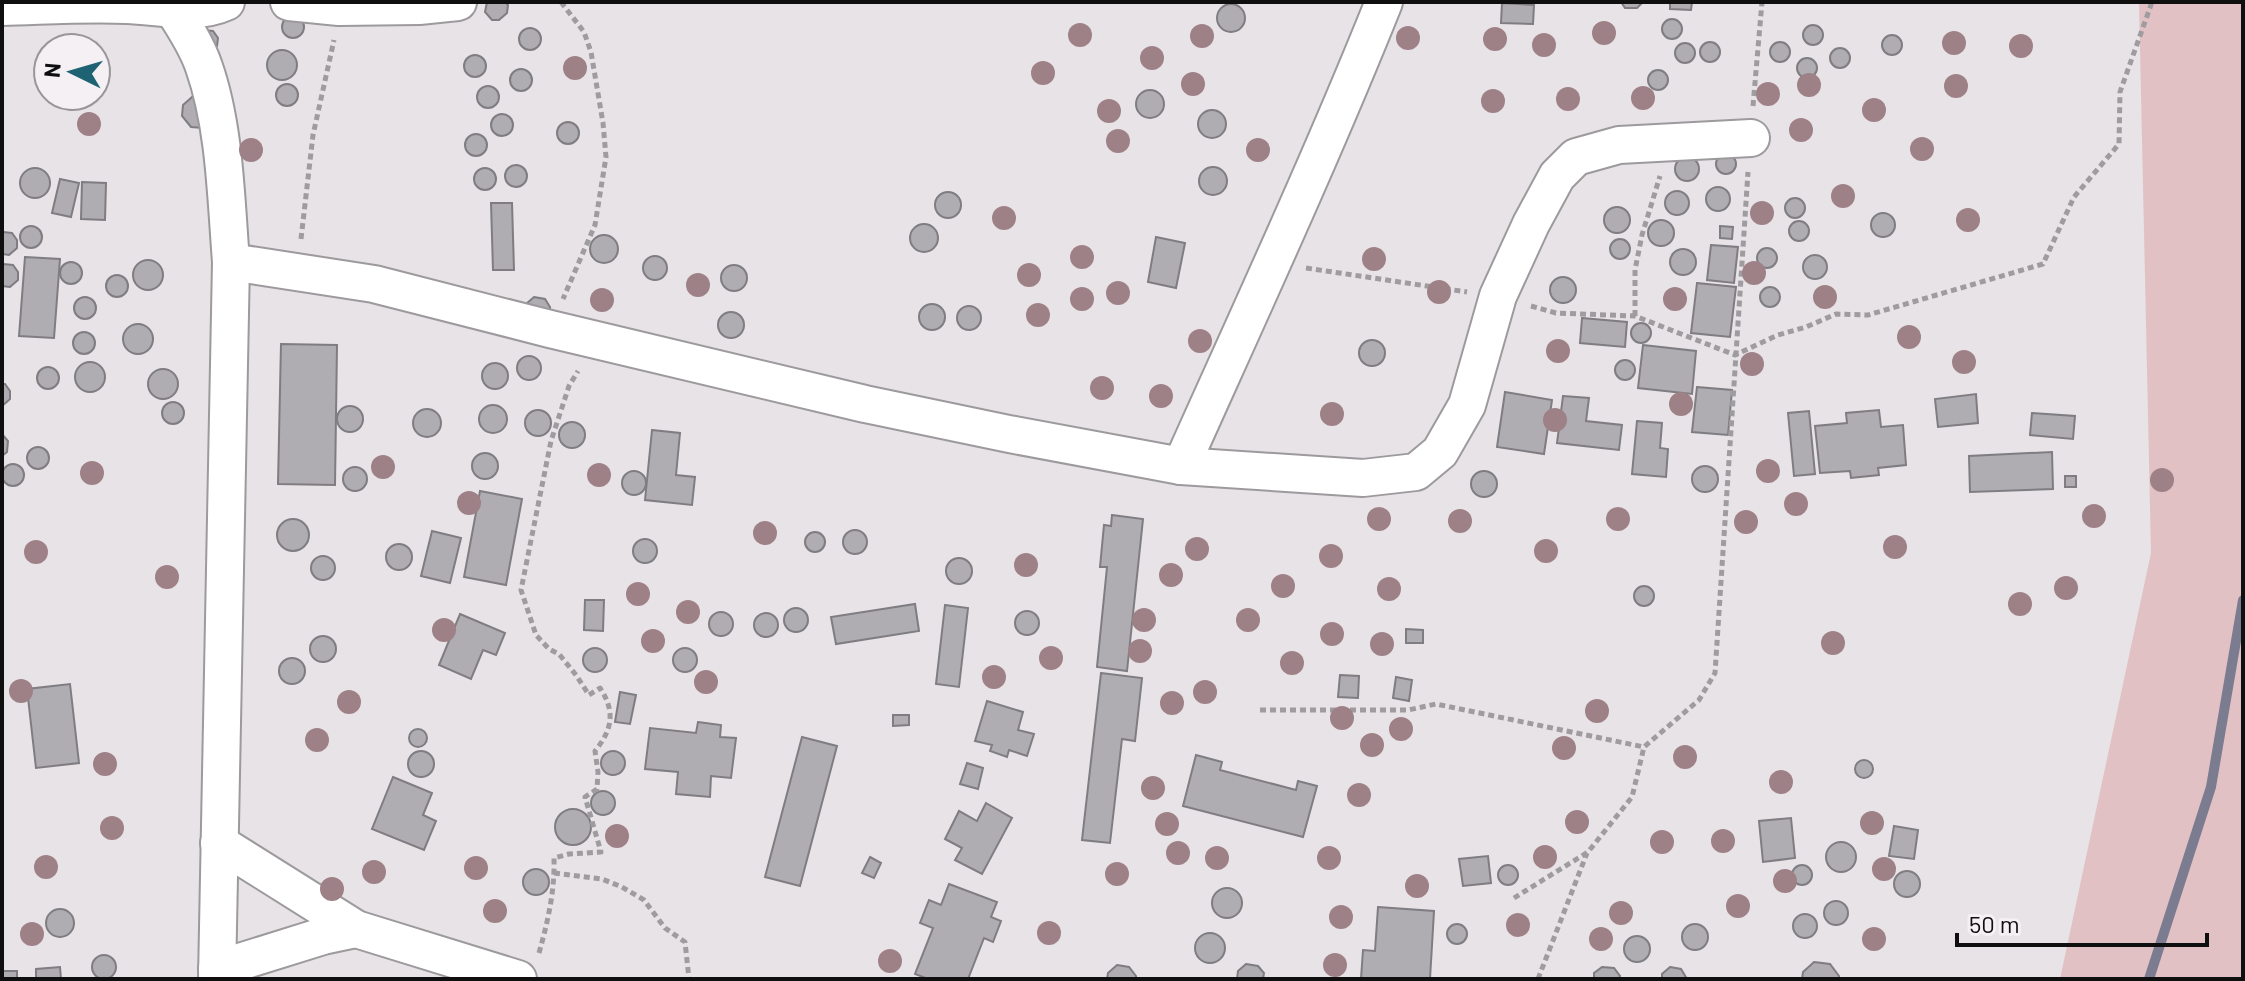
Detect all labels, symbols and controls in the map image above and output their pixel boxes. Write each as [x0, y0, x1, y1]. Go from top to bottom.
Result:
north arrow [32, 32, 112, 112]
text: N [37, 62, 65, 79]
scale bar [1957, 897, 2207, 947]
text: 50 m [1969, 909, 2020, 938]

